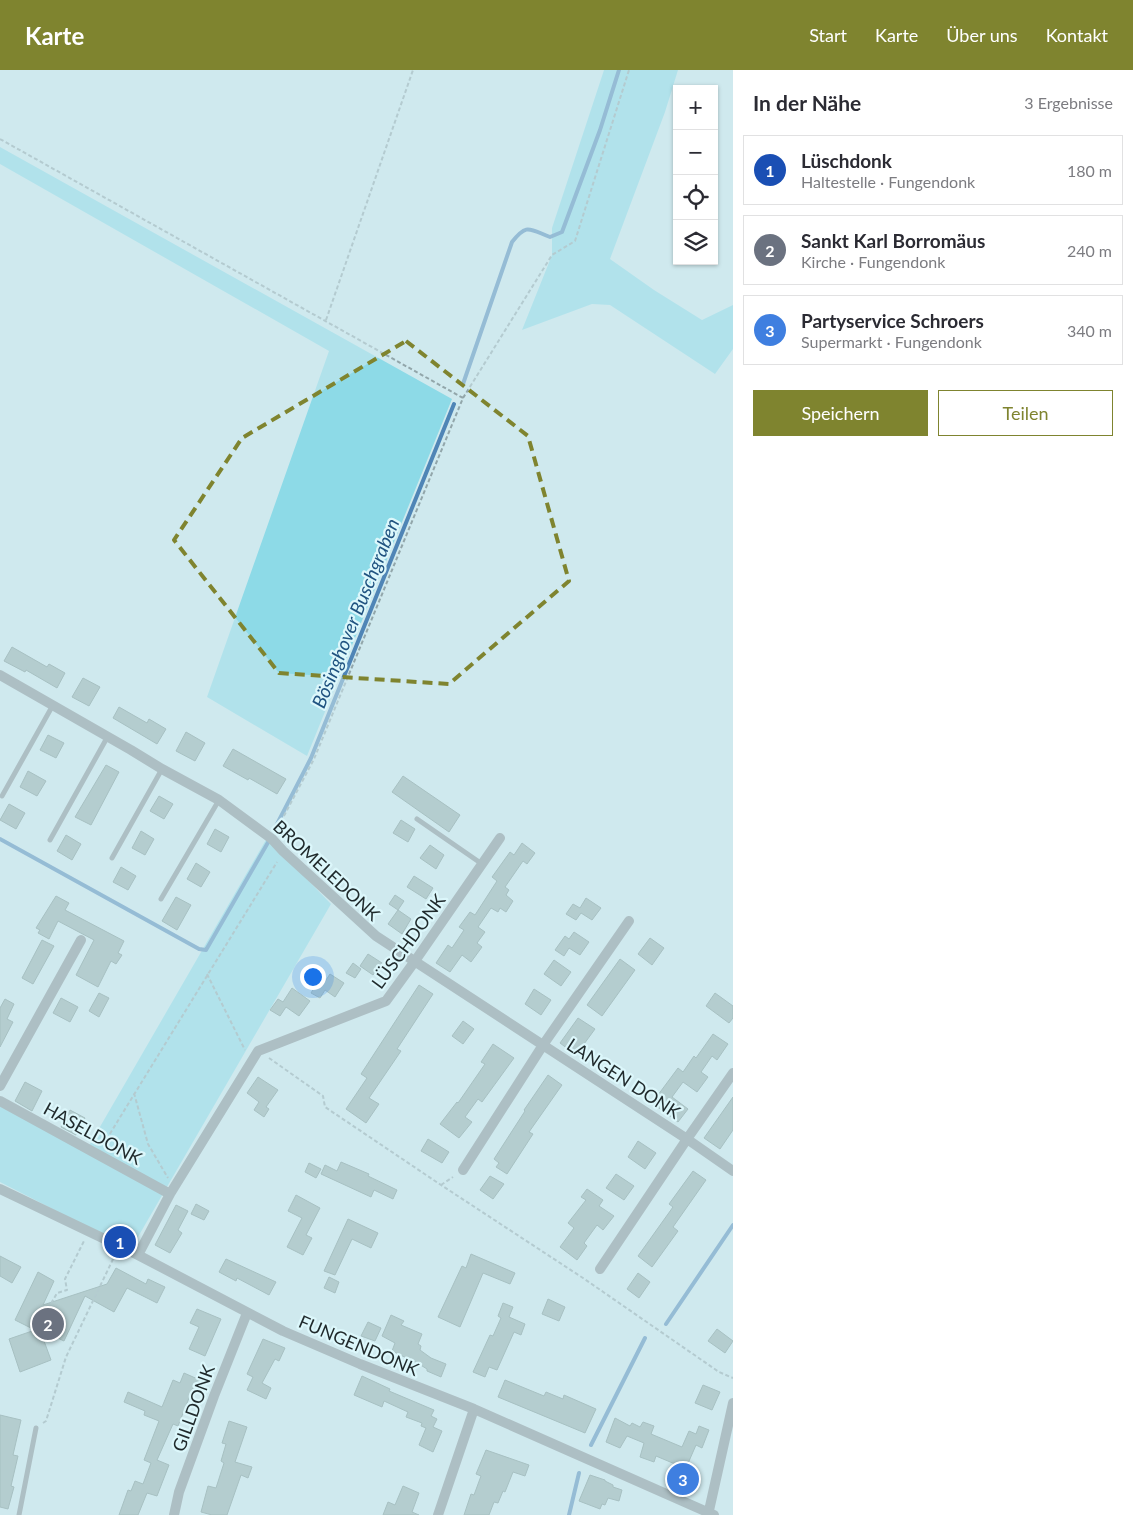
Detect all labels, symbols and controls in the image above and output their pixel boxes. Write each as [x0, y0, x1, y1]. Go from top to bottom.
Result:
text: Karte [25, 21, 84, 50]
text: Start [809, 24, 847, 46]
text: Karte [875, 24, 918, 46]
text: Über uns [946, 24, 1018, 46]
text: Kontakt [1046, 24, 1108, 46]
map controls [673, 85, 718, 265]
button: + [673, 85, 718, 130]
text: In der Nähe [753, 90, 861, 115]
text: 3 Ergebnisse [1024, 93, 1113, 112]
button: − [673, 130, 718, 175]
text: Lüschdonk [801, 149, 892, 172]
text: 1 [765, 161, 775, 180]
text: 180 m [1067, 161, 1112, 180]
text: Haltestelle · Fungendonk [801, 172, 975, 191]
button: locate [673, 175, 718, 220]
button: layers [673, 220, 718, 265]
text: Sankt Karl Borromäus [801, 229, 985, 252]
text: 2 [765, 241, 775, 260]
text: 240 m [1067, 241, 1112, 260]
text: Kirche · Fungendonk [801, 252, 945, 271]
text: Partyservice Schroers [801, 309, 984, 332]
text: 3 [765, 321, 775, 340]
text: 340 m [1067, 321, 1112, 340]
text: Supermarkt · Fungendonk [801, 332, 982, 351]
button: Speichern [753, 390, 928, 436]
button: Teilen [938, 390, 1113, 436]
water label: Bösinghover Buschgraben [306, 515, 404, 711]
street label: BROMELEDONK [269, 815, 385, 925]
street label: LÜSCHDONK [366, 889, 450, 992]
your location [300, 964, 326, 990]
street label: LANGEN DONK [563, 1033, 685, 1123]
street label: HASELDONK [40, 1097, 146, 1169]
pin: 1 [104, 1223, 136, 1261]
pin: 2 [32, 1305, 64, 1343]
street label: FUNGENDONK [296, 1310, 422, 1380]
street label: GILLDONK [167, 1362, 219, 1454]
pin: 3 [667, 1460, 699, 1498]

